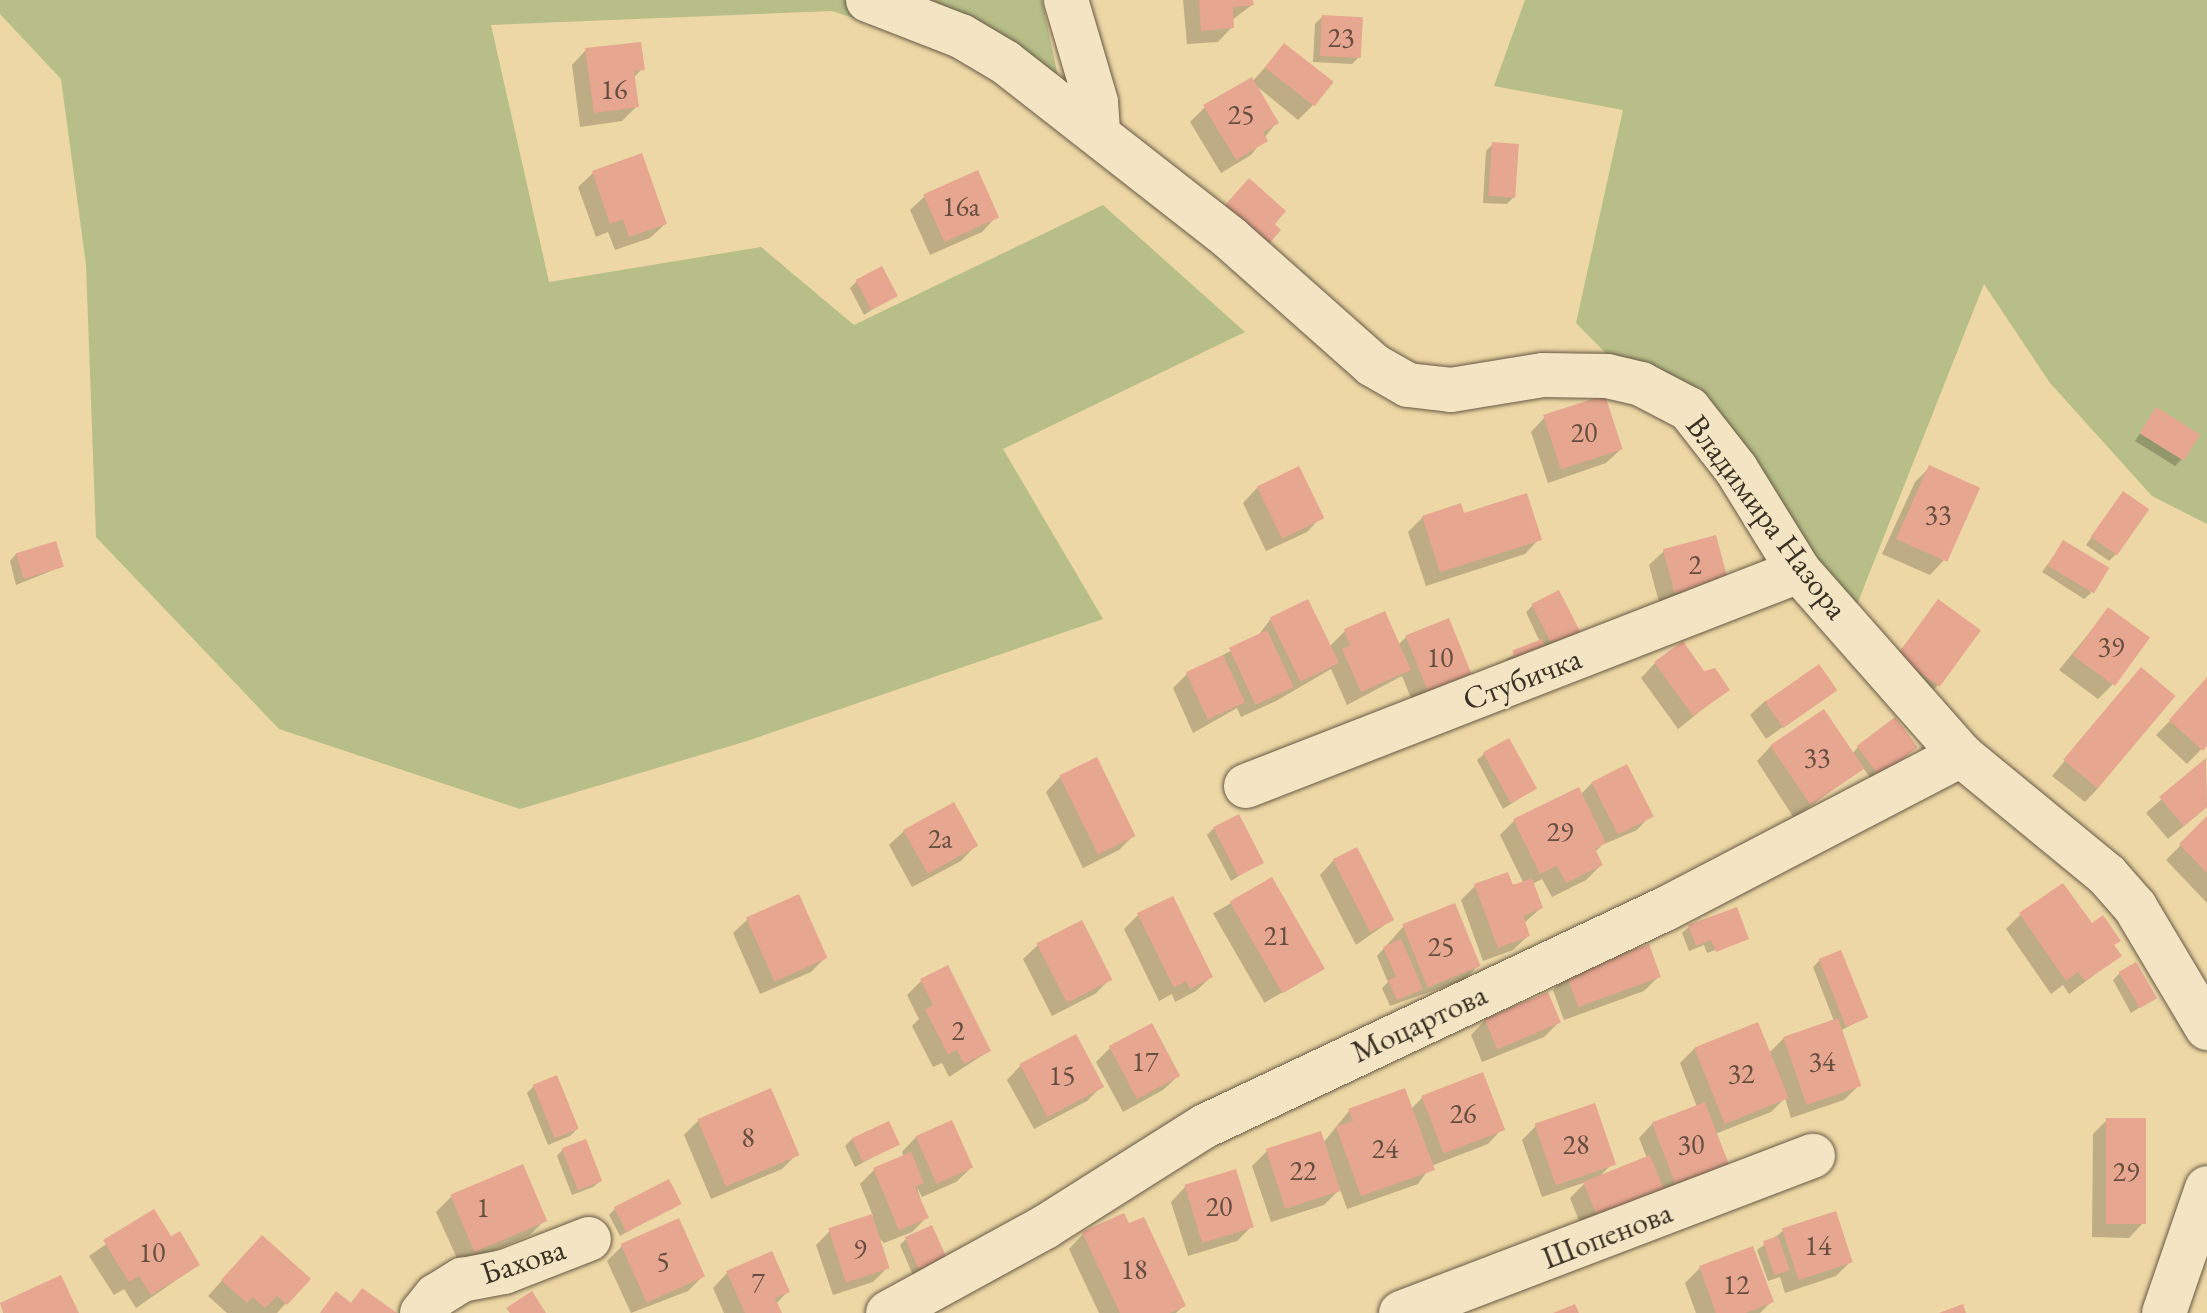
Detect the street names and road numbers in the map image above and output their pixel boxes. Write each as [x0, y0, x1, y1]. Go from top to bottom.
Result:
street label: Владимира Назора [1678, 407, 1856, 627]
street label: Стубичка [1457, 639, 1587, 719]
street label: Моцартова [1345, 975, 1493, 1071]
street label: Шопенова [1536, 1193, 1678, 1277]
street label: Бахова [476, 1229, 570, 1293]

